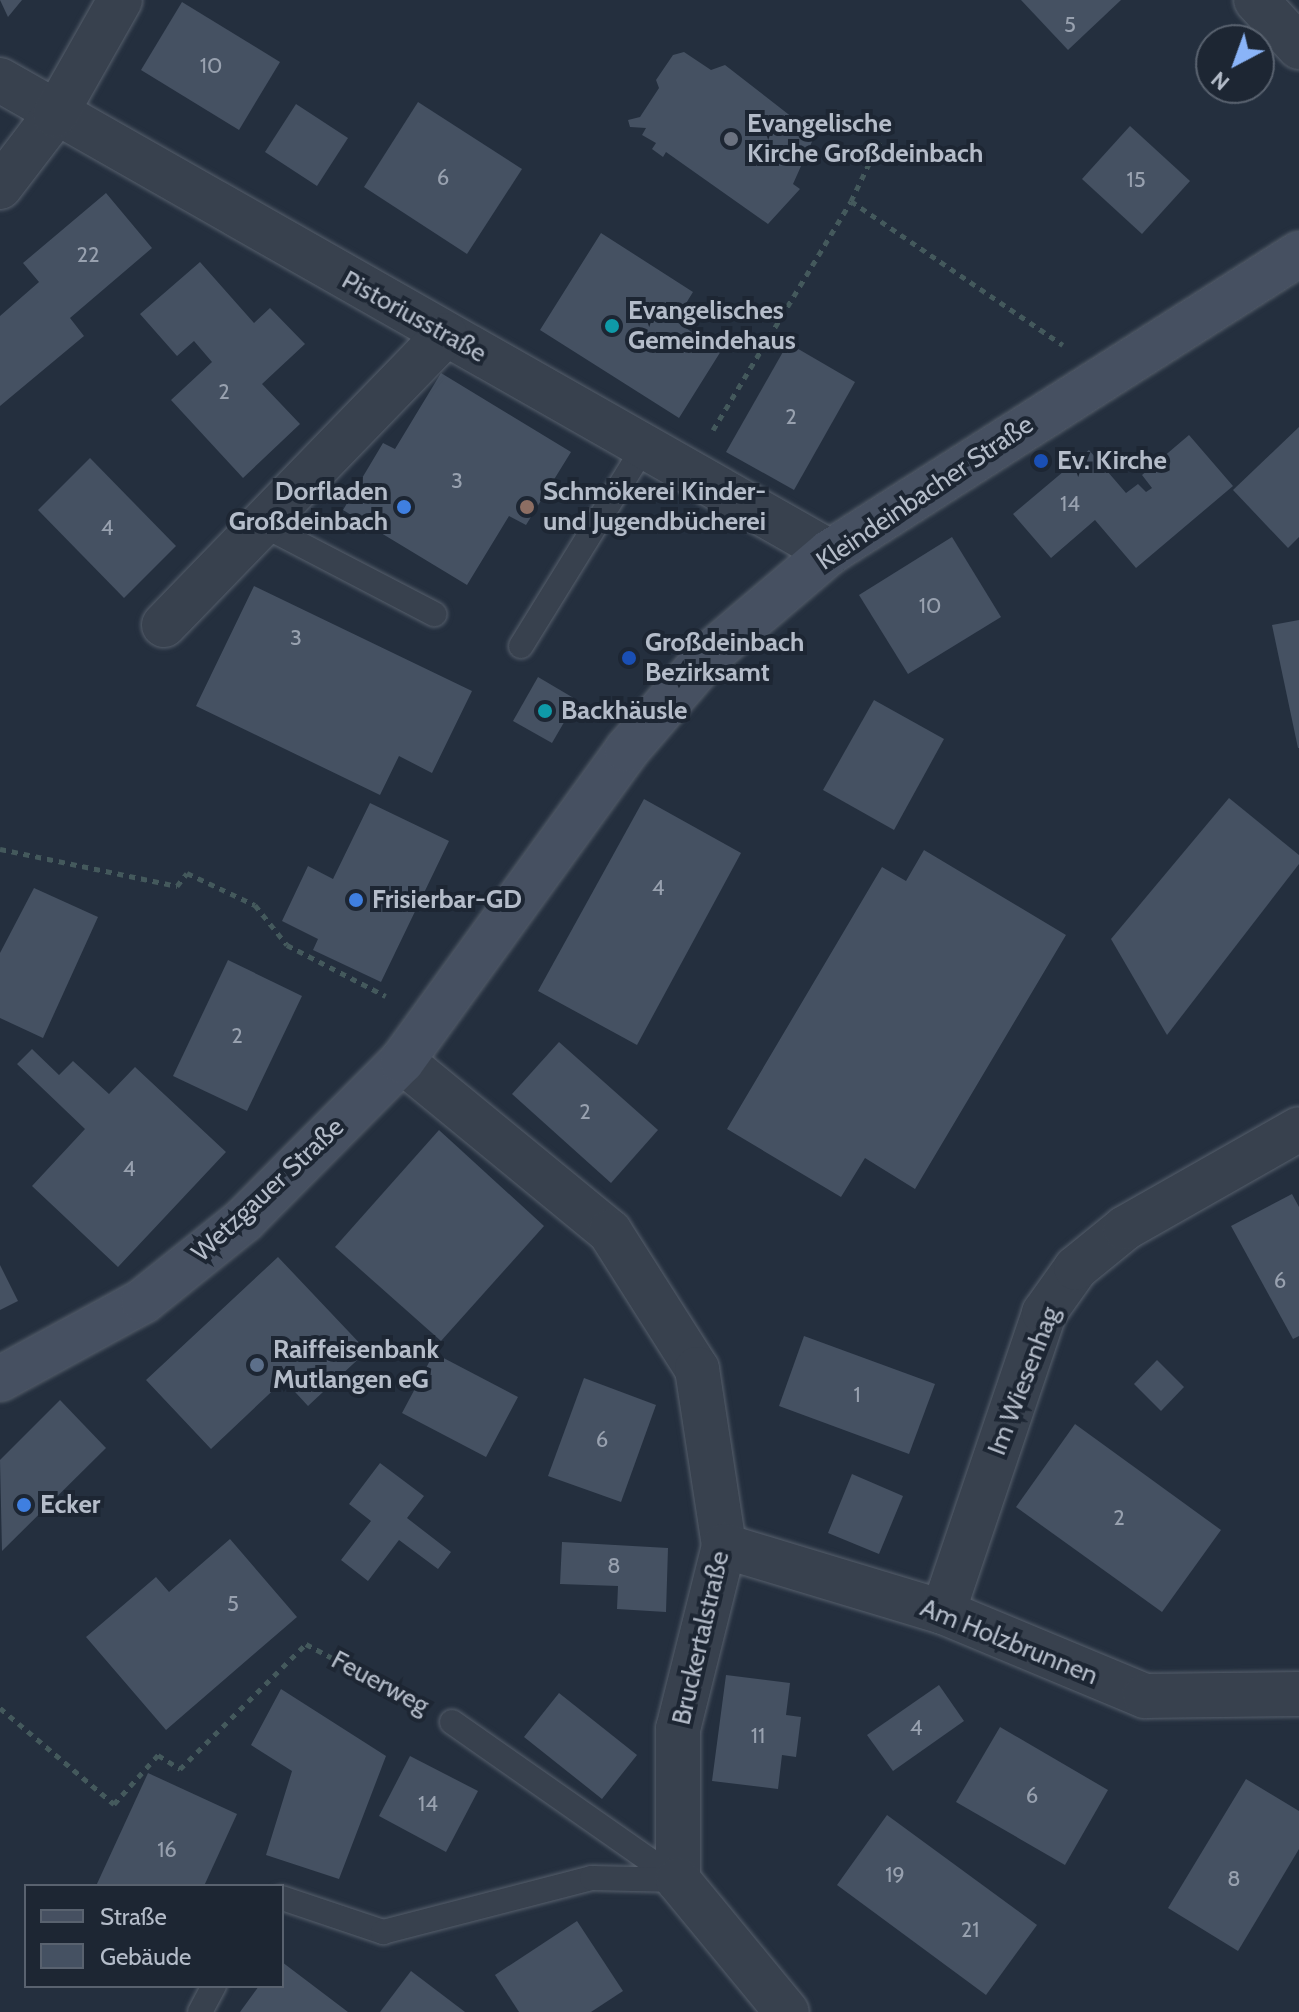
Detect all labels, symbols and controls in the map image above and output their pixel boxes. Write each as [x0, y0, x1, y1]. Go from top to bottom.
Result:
house number: 5 [1064, 12, 1076, 38]
north arrow [1195, 24, 1275, 104]
house number: 10 [200, 53, 222, 79]
text: N [1206, 66, 1235, 96]
place label: Evangelische Kirche Großdeinbach [747, 108, 983, 170]
marker: Evangelische Kirche Großdeinbach [722, 130, 740, 148]
house number: 6 [437, 165, 449, 191]
house number: 15 [1126, 167, 1146, 193]
house number: 22 [76, 242, 100, 268]
street label: Pistoriusstraße [336, 265, 492, 369]
place label: Evangelisches Gemeindehaus [628, 295, 796, 356]
marker: Evangelisches Gemeindehaus [603, 317, 621, 335]
house number: 2 [218, 379, 230, 405]
house number: 2 [785, 404, 797, 430]
street label: Kleindeinbacher Straße [811, 409, 1039, 577]
place label: Ev. Kirche [1057, 445, 1167, 477]
marker: Ev. Kirche [1032, 452, 1050, 470]
house number: 3 [451, 468, 463, 494]
place label: Dorfladen Großdeinbach [229, 476, 388, 538]
place label: Schmökerei Kinder- und Jugendbücherei [543, 476, 766, 538]
house number: 14 [1060, 491, 1080, 517]
marker: Dorfladen Großdeinbach [395, 498, 413, 516]
marker: Schmökerei Kinder- und Jugendbücherei [518, 498, 536, 516]
house number: 4 [101, 515, 113, 541]
house number: 10 [919, 593, 941, 619]
house number: 3 [290, 625, 302, 651]
place label: Großdeinbach Bezirksamt [645, 627, 804, 688]
marker: Großdeinbach Bezirksamt [620, 649, 638, 667]
place label: Backhäusle [561, 695, 687, 727]
marker: Backhäusle [536, 702, 554, 720]
house number: 4 [652, 875, 664, 901]
place label: Frisierbar-GD [372, 884, 522, 916]
marker: Frisierbar-GD [347, 891, 365, 909]
house number: 2 [231, 1023, 243, 1049]
house number: 2 [579, 1099, 591, 1125]
street label: Wetzgauer Straße [186, 1112, 350, 1268]
house number: 4 [123, 1156, 135, 1182]
house number: 6 [1274, 1268, 1286, 1294]
street label: Im Wiesenhag [981, 1302, 1067, 1460]
place label: Raiffeisenbank Mutlangen eG [273, 1334, 439, 1396]
marker: Raiffeisenbank Mutlangen eG [248, 1356, 266, 1374]
house number: 1 [853, 1382, 861, 1408]
house number: 6 [596, 1427, 608, 1453]
place label: Ecker [40, 1489, 100, 1521]
marker: Ecker [15, 1496, 33, 1514]
house number: 2 [1113, 1505, 1125, 1531]
street label: Bruckertalstraße [666, 1548, 736, 1728]
house number: 8 [607, 1553, 621, 1579]
house number: 5 [227, 1591, 239, 1617]
street label: Am Holzbrunnen [916, 1592, 1102, 1692]
street label: Feuerweg [326, 1644, 434, 1722]
house number: 4 [910, 1715, 922, 1741]
house number: 11 [751, 1723, 765, 1749]
house number: 6 [1026, 1783, 1038, 1809]
house number: 14 [418, 1791, 438, 1817]
house number: 16 [157, 1837, 177, 1863]
house number: 19 [885, 1862, 905, 1888]
house number: 8 [1227, 1866, 1241, 1892]
legend [24, 1884, 284, 1988]
text: Straße [100, 1902, 167, 1931]
house number: 21 [961, 1917, 979, 1943]
text: Gebäude [100, 1942, 191, 1971]

